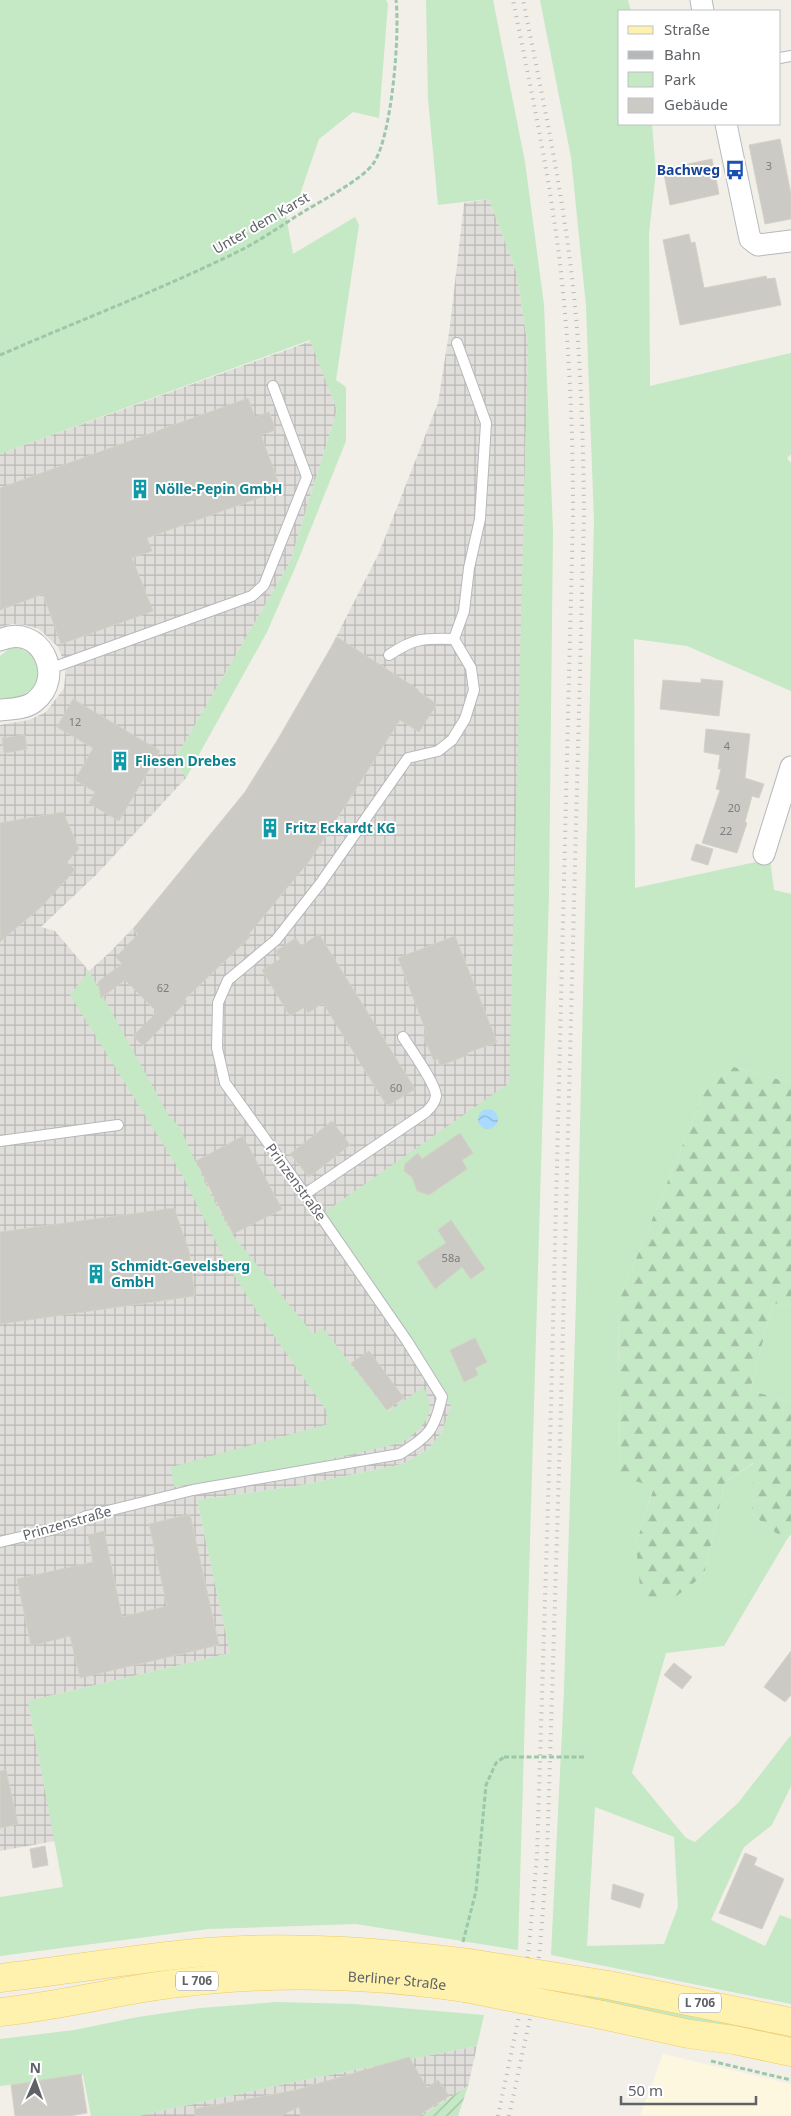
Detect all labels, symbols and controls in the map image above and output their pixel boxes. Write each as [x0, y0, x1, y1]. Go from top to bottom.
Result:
legend [618, 10, 781, 125]
text: Straße [664, 19, 710, 39]
text: Bahn [664, 44, 701, 64]
text: Park [664, 69, 696, 89]
text: Gebäude [664, 94, 728, 114]
house number: 3 [766, 158, 772, 173]
bus stop icon: Bachweg [724, 159, 746, 181]
place label: Bachweg [657, 160, 720, 179]
street label: Unter dem Karst [209, 187, 313, 258]
building icon: Nölle-Pepin GmbH [129, 478, 151, 500]
place label: Nölle-Pepin GmbH [155, 479, 282, 498]
house number: 12 [69, 714, 81, 729]
house number: 4 [724, 738, 731, 753]
building icon: Fliesen Drebes [109, 750, 131, 772]
place label: Fliesen Drebes [135, 751, 236, 770]
house number: 20 [728, 800, 740, 815]
building icon: Fritz Eckardt KG [259, 817, 281, 839]
place label: Fritz Eckardt KG [285, 818, 396, 837]
house number: 22 [720, 823, 732, 838]
house number: 62 [157, 980, 169, 995]
house number: 60 [390, 1080, 402, 1095]
street label: Prinzenstraße [262, 1139, 331, 1224]
house number: 58a [442, 1250, 460, 1265]
place label: Schmidt-Gevelsberg GmbH [111, 1256, 250, 1291]
building icon: Schmidt-Gevelsberg GmbH [85, 1263, 107, 1285]
street label: Prinzenstraße [20, 1501, 114, 1544]
street label: Berliner Straße [347, 1966, 448, 1994]
road number: L 706 [176, 1972, 218, 1990]
road number: L 706 [679, 1994, 721, 2012]
north arrow [10, 2056, 60, 2106]
text: N [29, 2058, 41, 2077]
scale bar [621, 2074, 756, 2106]
text: 50 m [628, 2080, 663, 2100]

